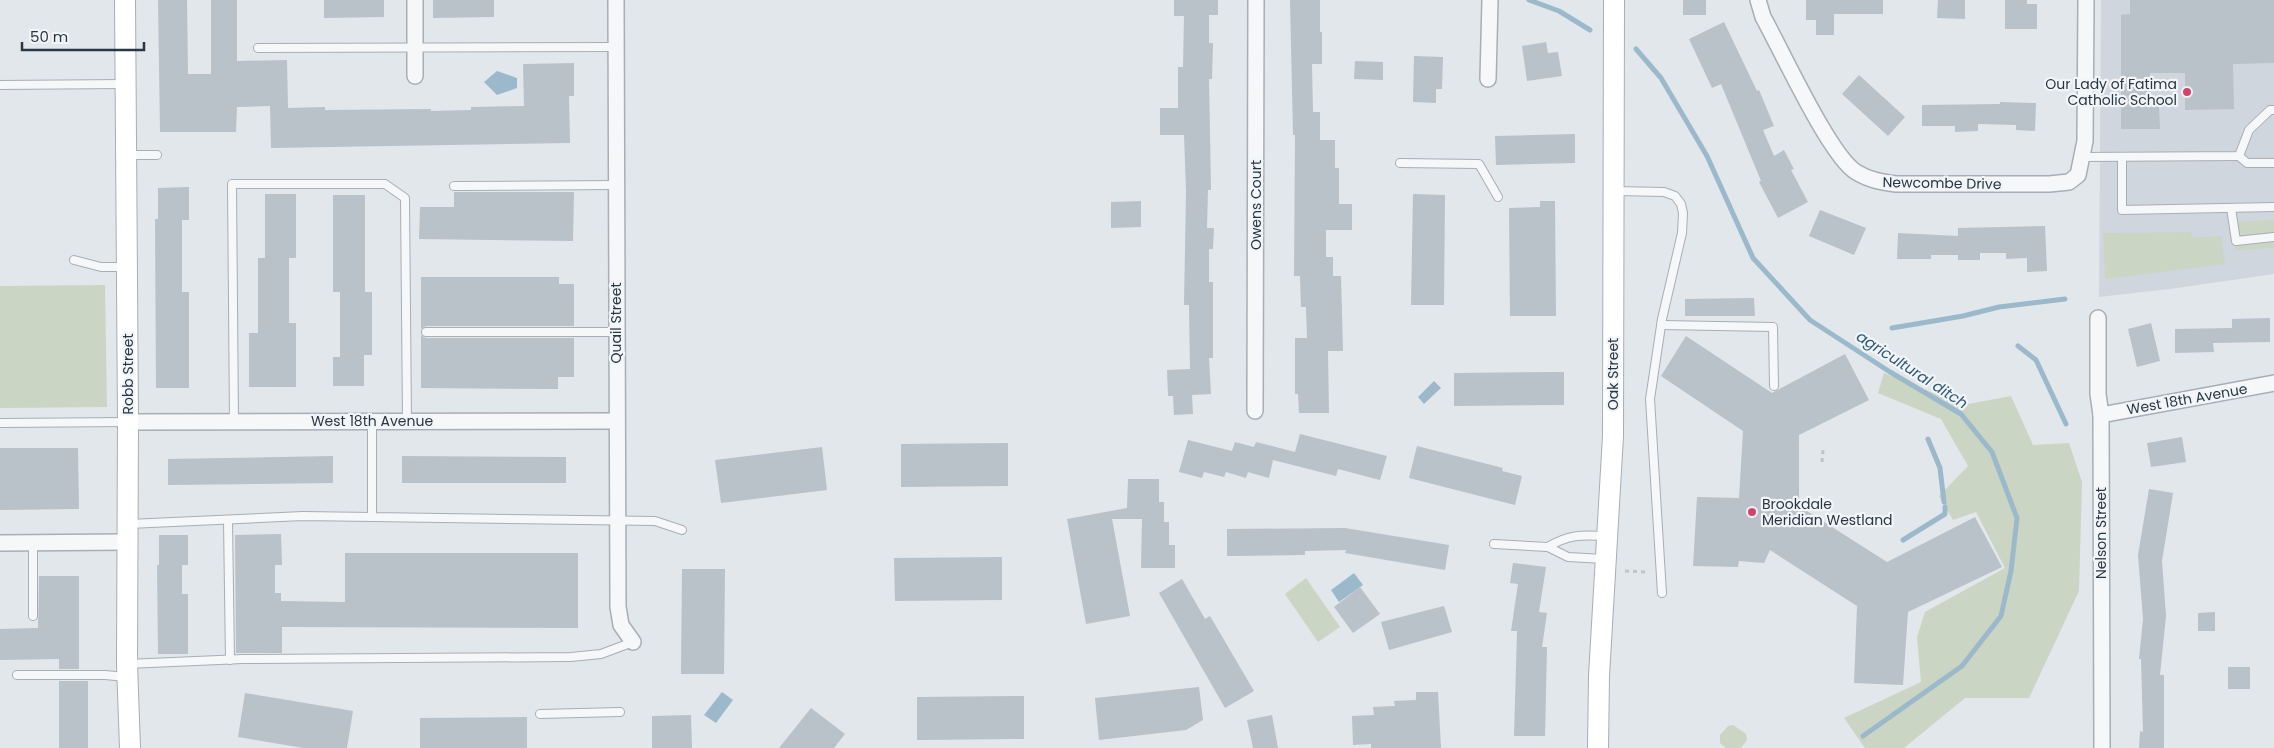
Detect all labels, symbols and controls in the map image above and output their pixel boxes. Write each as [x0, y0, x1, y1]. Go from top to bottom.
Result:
scale bar [22, 20, 145, 52]
text: 50 m [30, 26, 68, 47]
place label: Our Lady of Fatima Catholic School [2045, 74, 2177, 110]
marker: Our Lady of Fatima Catholic School [2181, 86, 2193, 98]
street label: Owens Court [1246, 160, 1266, 250]
street label: Newcombe Drive [1882, 172, 2002, 194]
street label: Quail Street [606, 282, 626, 364]
water label: agricultural ditch [1852, 326, 1972, 413]
street label: Robb Street [118, 333, 138, 415]
street label: Oak Street [1603, 338, 1623, 410]
street label: West 18th Avenue [2125, 378, 2249, 419]
street label: West 18th Avenue [311, 411, 433, 431]
street label: Nelson Street [2091, 487, 2111, 579]
place label: Brookdale Meridian Westland [1762, 494, 1893, 530]
marker: Brookdale Meridian Westland [1746, 506, 1758, 518]

